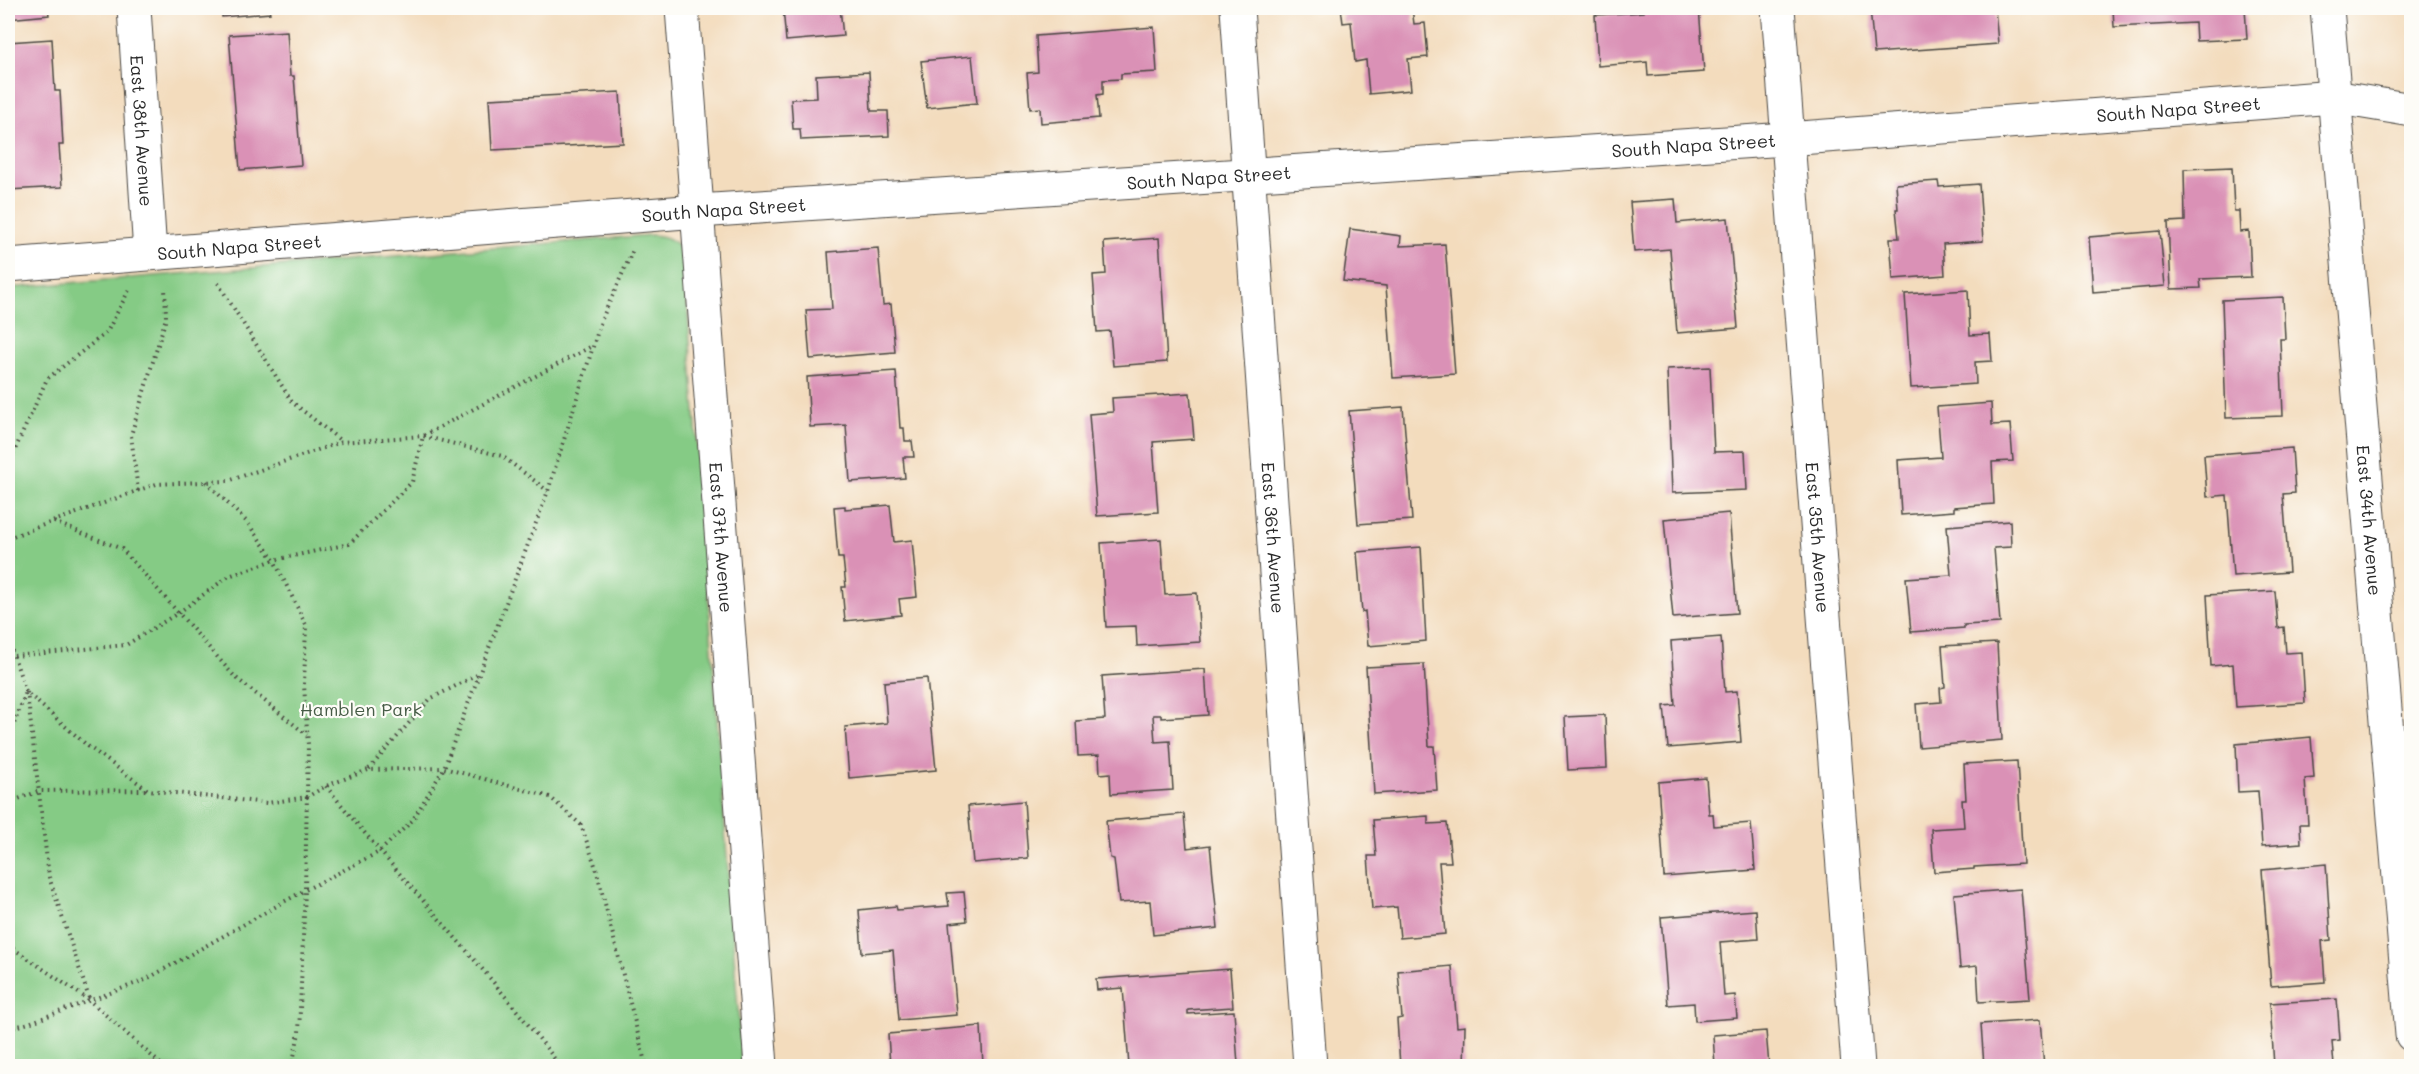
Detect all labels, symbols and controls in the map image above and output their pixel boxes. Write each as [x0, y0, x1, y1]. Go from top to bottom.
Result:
street label: East 38th Avenue [125, 54, 159, 207]
street label: South Napa Street [2095, 91, 2261, 127]
street label: South Napa Street [1611, 128, 1777, 163]
street label: South Napa Street [1126, 160, 1292, 195]
street label: South Napa Street [641, 192, 807, 227]
street label: South Napa Street [156, 229, 322, 265]
street label: East 34th Avenue [2351, 444, 2388, 597]
street label: East 37th Avenue [704, 461, 739, 614]
street label: East 36th Avenue [1256, 461, 1291, 614]
street label: East 35th Avenue [1800, 461, 1836, 614]
park label: Hamblen Park [300, 697, 422, 721]

